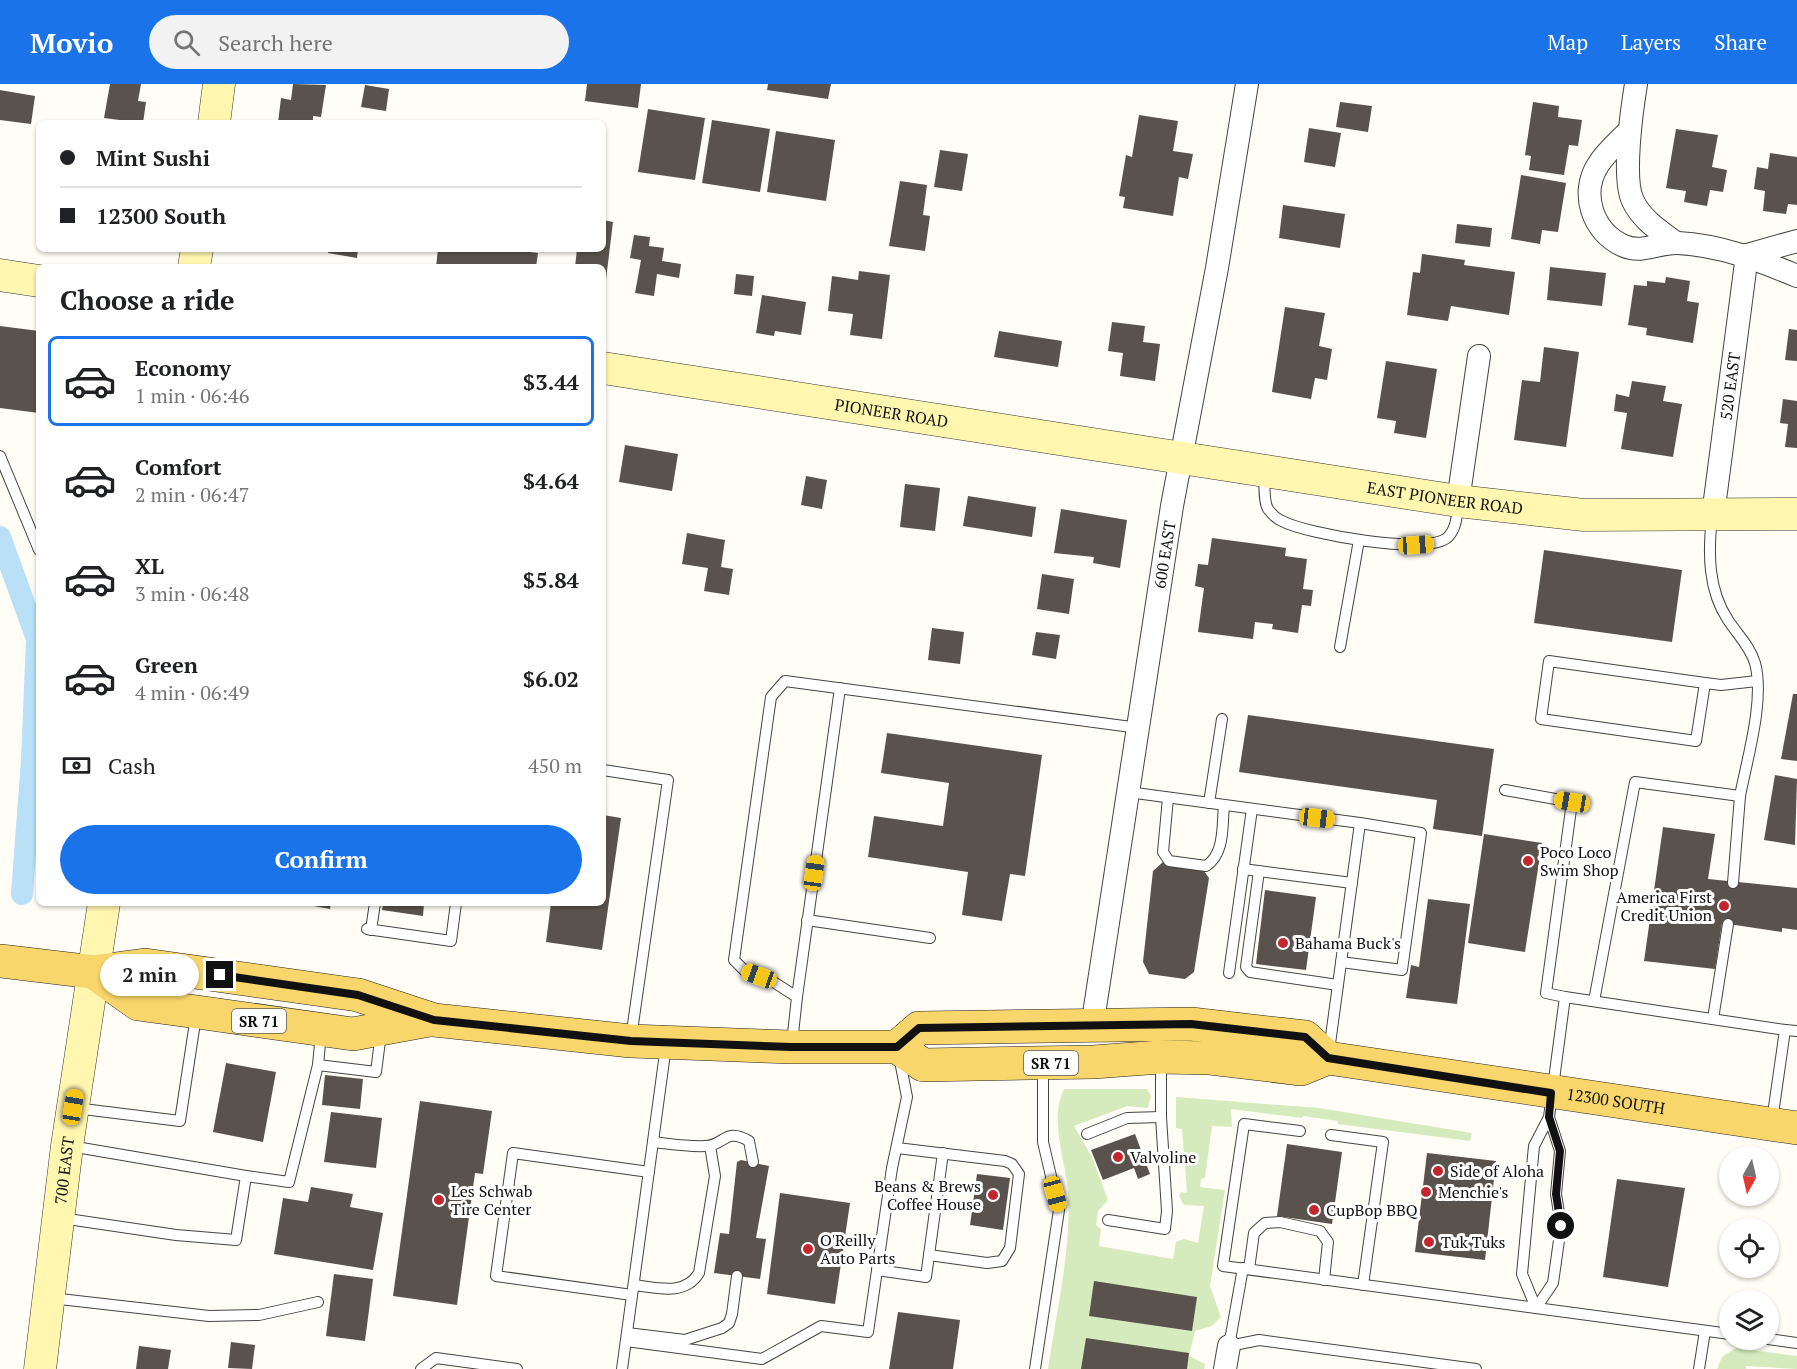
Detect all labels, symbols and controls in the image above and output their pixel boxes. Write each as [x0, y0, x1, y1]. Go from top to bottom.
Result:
search box [149, 15, 569, 69]
text: Movio [30, 24, 113, 61]
icon: search [170, 26, 203, 59]
text: Search here [218, 28, 333, 57]
text: Map [1547, 28, 1588, 56]
text: Layers [1621, 28, 1681, 56]
text: Share [1714, 28, 1767, 56]
text: Mint Sushi [96, 143, 210, 172]
text: 12300 South [96, 201, 226, 230]
text: Choose a ride [60, 282, 235, 318]
street label: 520 EAST [1715, 351, 1745, 421]
text: Economy [135, 353, 231, 382]
icon: car [63, 354, 117, 408]
text: $3.44 [523, 367, 579, 396]
text: 1 min · 06:46 [135, 382, 249, 409]
street label: PIONEER ROAD [833, 393, 950, 433]
text: Comfort [135, 452, 221, 481]
icon: car [63, 453, 117, 507]
text: $4.64 [523, 466, 579, 495]
street label: EAST PIONEER ROAD [1366, 476, 1524, 519]
text: 2 min · 06:47 [135, 481, 249, 508]
street label: 600 EAST [1148, 519, 1181, 590]
car [1397, 535, 1435, 555]
text: XL [135, 551, 164, 580]
icon: car [63, 552, 117, 606]
text: $5.84 [523, 565, 579, 594]
text: 3 min · 06:48 [135, 580, 249, 607]
text: Green [135, 650, 198, 679]
icon: car [63, 651, 117, 705]
text: $6.02 [523, 664, 579, 693]
text: 4 min · 06:49 [135, 679, 249, 706]
icon: cash [60, 749, 93, 782]
text: Cash [108, 751, 156, 780]
text: 450 m [528, 752, 582, 779]
car [1553, 790, 1591, 814]
car [1298, 807, 1336, 829]
button: Confirm [60, 825, 582, 894]
place label: Poco Loco Swim Shop [1540, 841, 1619, 881]
car [803, 854, 825, 892]
marker: Poco Loco Swim Shop [1521, 854, 1535, 868]
place label: America First Credit Union [1616, 886, 1712, 926]
marker: America First Credit Union [1717, 899, 1731, 913]
place label: Bahama Buck's [1295, 932, 1401, 954]
marker: Bahama Buck's [1276, 936, 1290, 950]
callout: 2 min [100, 954, 199, 996]
text: 2 min [122, 961, 177, 988]
route end [206, 961, 233, 988]
car [739, 961, 779, 991]
road number: SR 71 [232, 1009, 286, 1033]
road number: SR 71 [1024, 1051, 1078, 1075]
street label: 12300 SOUTH [1565, 1083, 1667, 1119]
car [61, 1088, 85, 1126]
street label: 700 EAST [49, 1135, 79, 1206]
place label: Valvoline [1130, 1146, 1196, 1168]
north arrow [1719, 1146, 1779, 1206]
map controls [1719, 1146, 1779, 1350]
marker: Valvoline [1111, 1150, 1125, 1164]
place label: Side of Aloha [1450, 1160, 1544, 1182]
marker: Side of Aloha [1431, 1164, 1445, 1178]
car [1042, 1174, 1068, 1214]
place label: Beans & Brews Coffee House [874, 1175, 981, 1215]
place label: Les Schwab Tire Center [451, 1180, 533, 1220]
place label: Menchie's [1438, 1181, 1509, 1203]
marker: Menchie's [1419, 1185, 1433, 1199]
marker: Beans & Brews Coffee House [986, 1188, 1000, 1202]
marker: Les Schwab Tire Center [432, 1193, 446, 1207]
place label: CupBop BBQ [1326, 1199, 1419, 1221]
marker: CupBop BBQ [1307, 1203, 1321, 1217]
route start [1547, 1212, 1574, 1239]
button: locate [1719, 1218, 1779, 1278]
place label: O'Reilly Auto Parts [820, 1229, 895, 1269]
place label: Tuk Tuks [1441, 1231, 1506, 1253]
marker: Tuk Tuks [1422, 1235, 1436, 1249]
marker: O'Reilly Auto Parts [801, 1242, 815, 1256]
button: layers [1719, 1290, 1779, 1350]

